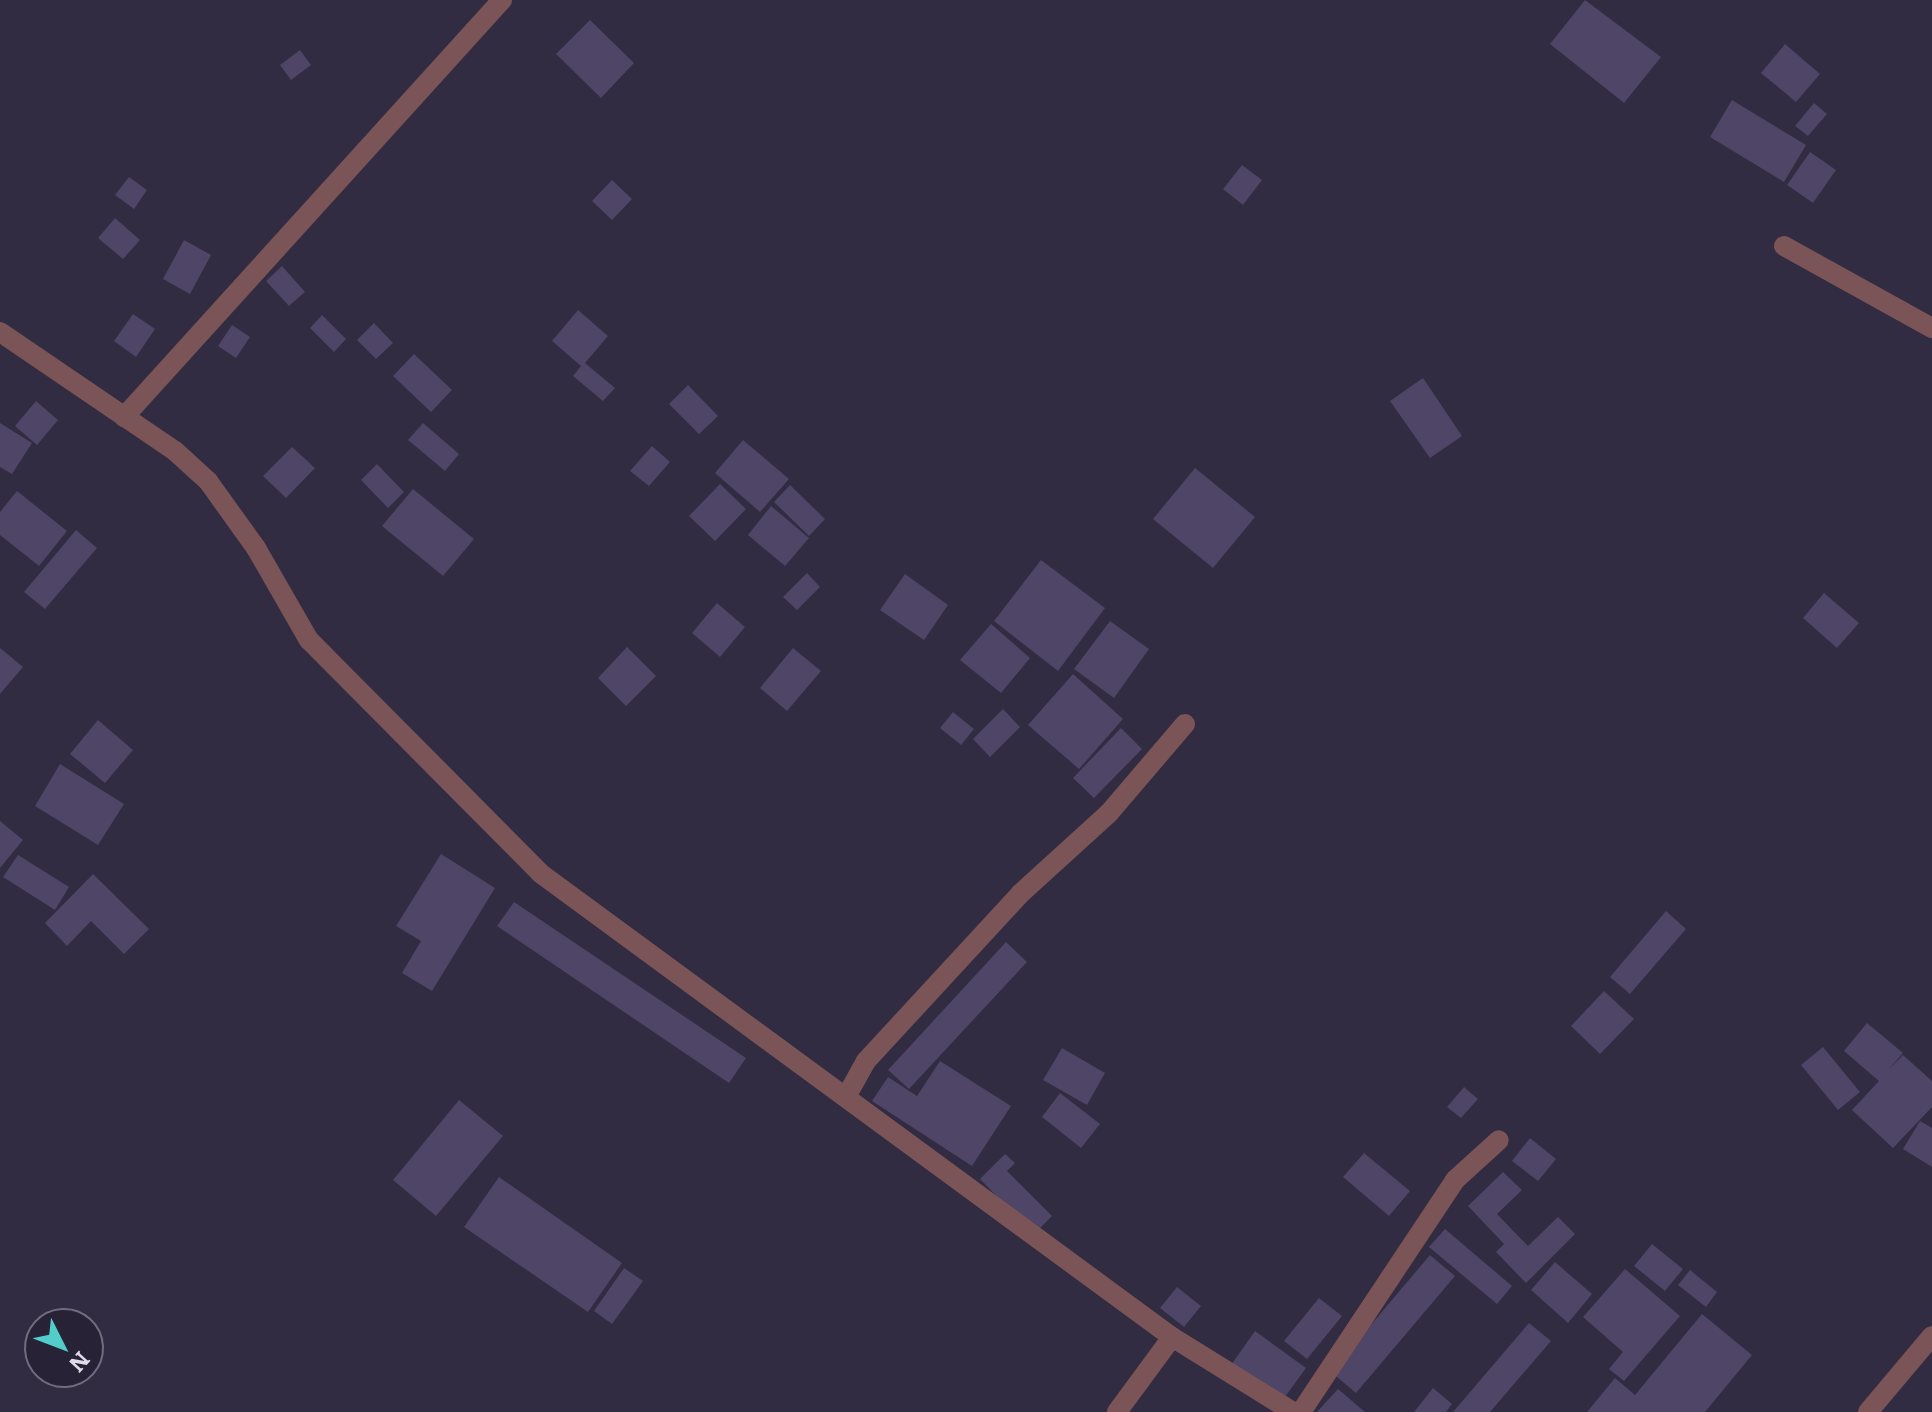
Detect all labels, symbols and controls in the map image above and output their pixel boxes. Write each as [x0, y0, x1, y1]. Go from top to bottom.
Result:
north arrow [24, 1308, 104, 1388]
text: N [62, 1345, 99, 1381]

